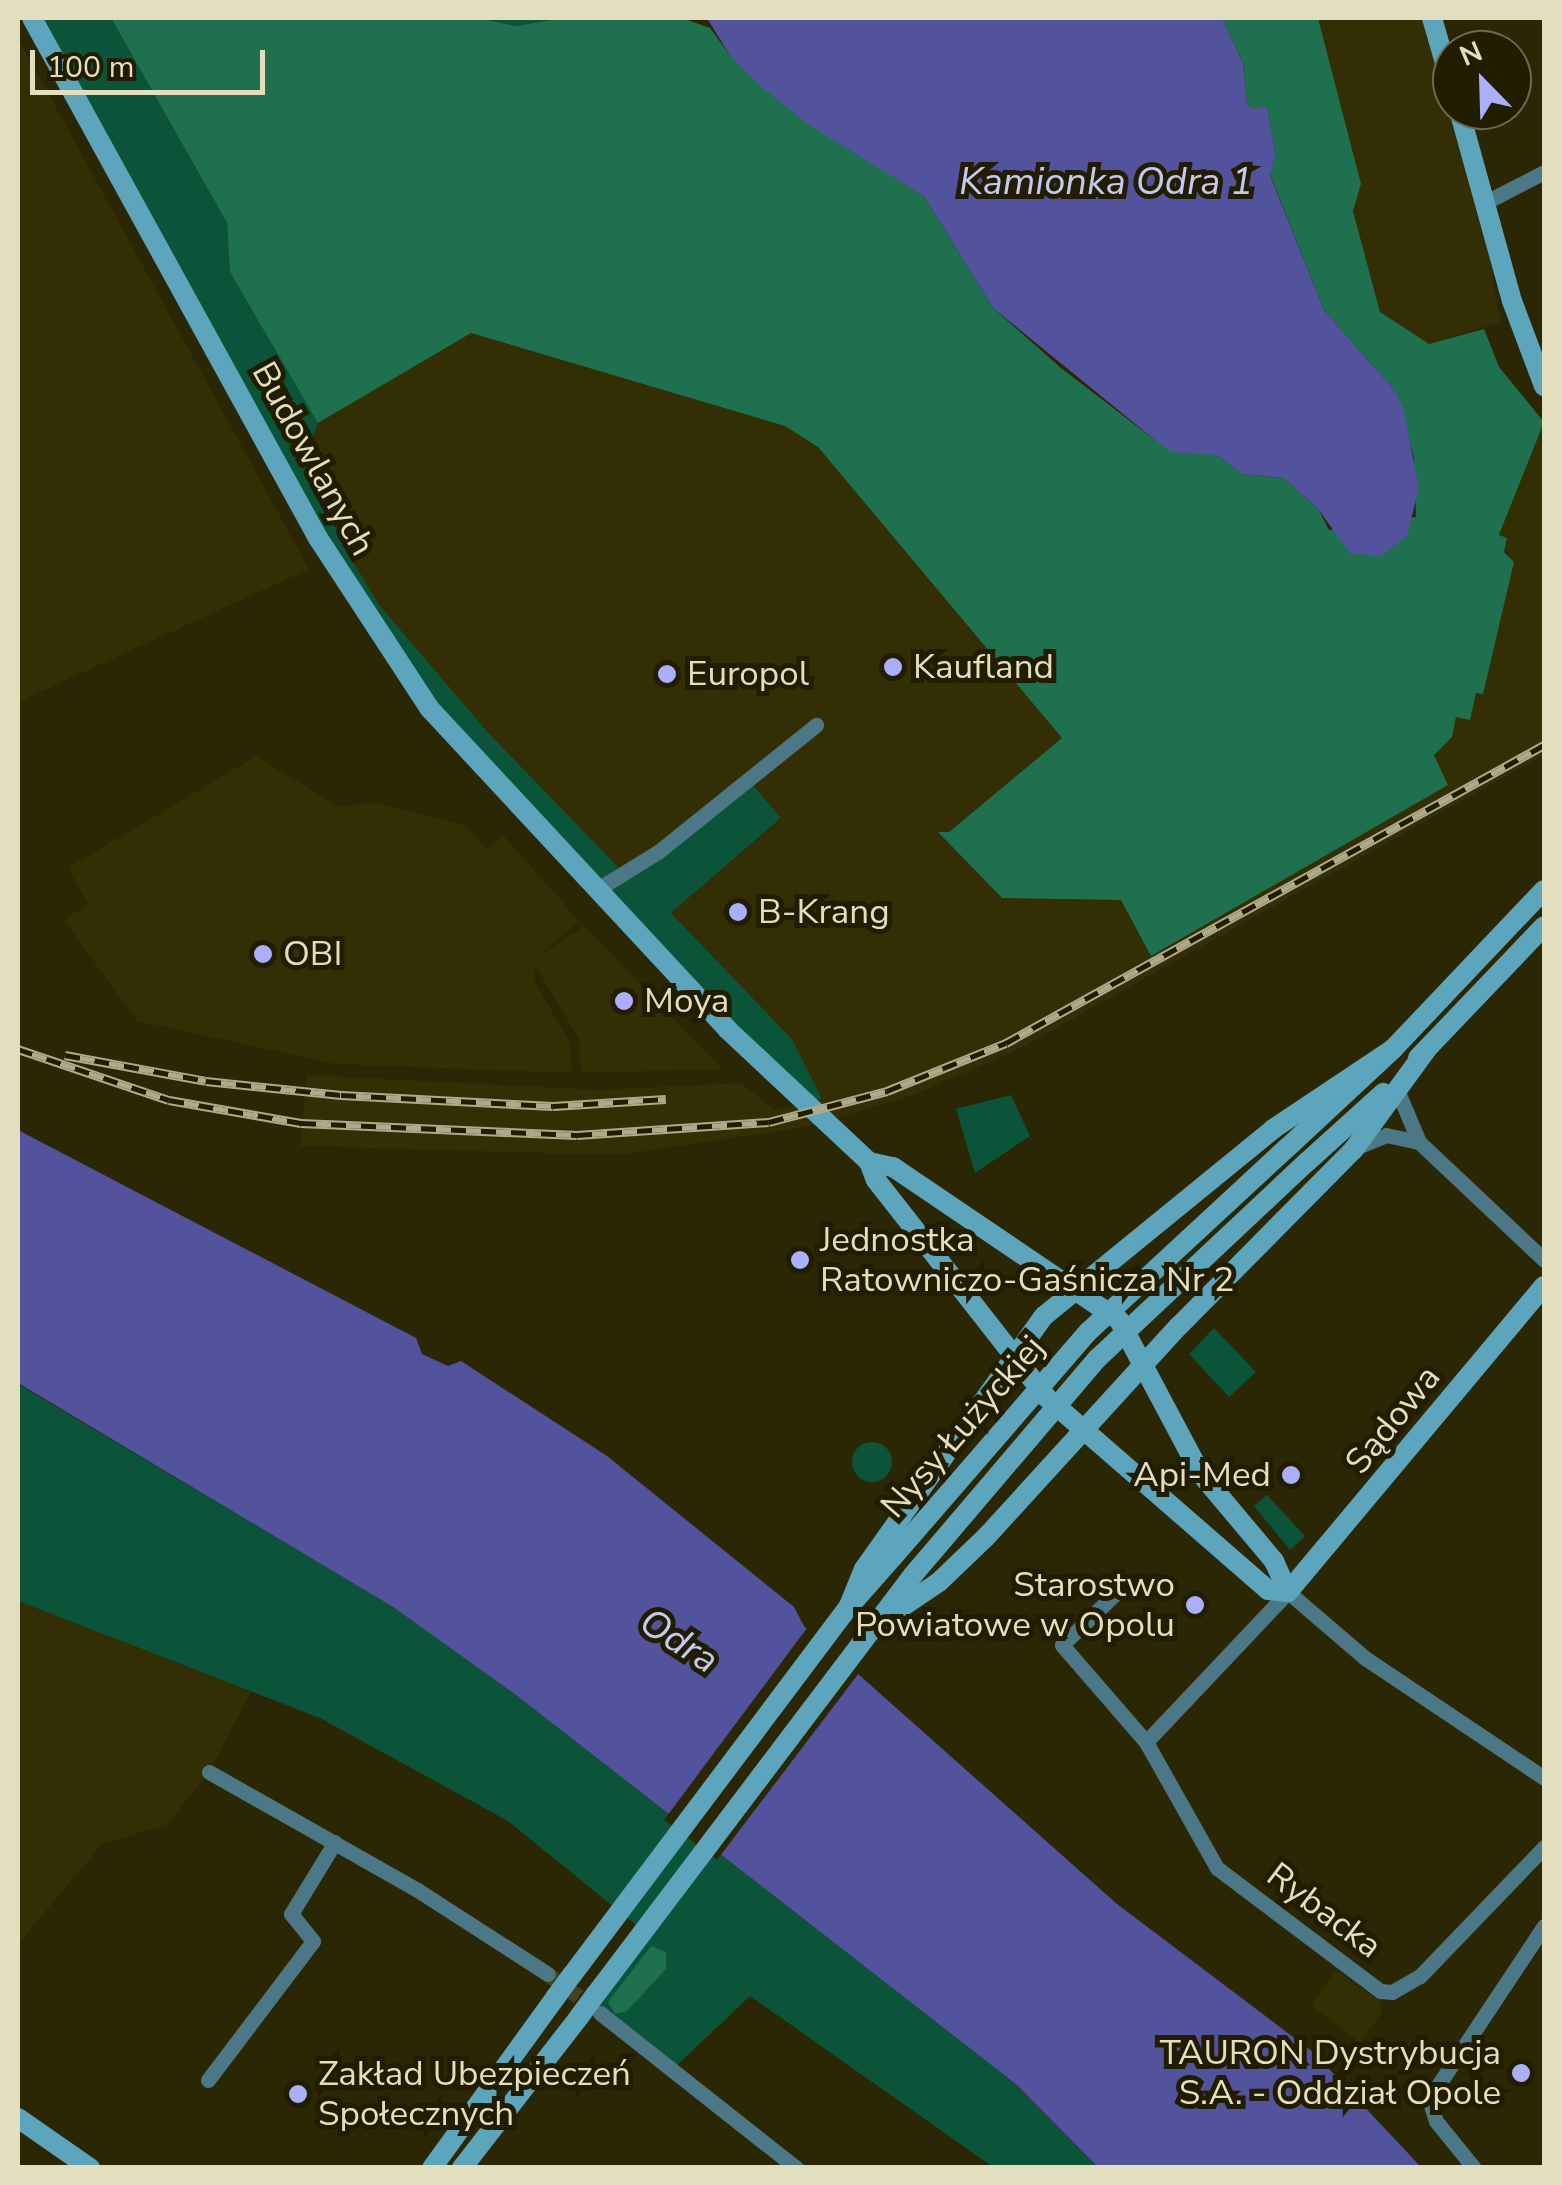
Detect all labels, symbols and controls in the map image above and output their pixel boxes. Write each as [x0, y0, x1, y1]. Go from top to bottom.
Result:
scale bar [35, 30, 270, 92]
north arrow [1432, 30, 1532, 130]
text: N [1454, 33, 1488, 76]
text: 100 m [47, 47, 134, 88]
water label: Kamionka Odra 1 [959, 159, 1253, 205]
street label: Budowlanych [243, 355, 383, 563]
place label: Kaufland [913, 646, 1054, 688]
place label: Europol [687, 653, 809, 695]
marker: Kaufland [882, 656, 904, 678]
marker: Europol [656, 663, 678, 685]
place label: B-Krang [758, 891, 890, 933]
marker: B-Krang [727, 901, 749, 923]
place label: OBI [283, 933, 342, 975]
marker: OBI [252, 943, 274, 965]
place label: Moya [644, 980, 729, 1022]
marker: Moya [613, 990, 635, 1012]
place label: Jednostka Ratowniczo-Gaśnicza Nr 2 [820, 1219, 1234, 1301]
marker: Jednostka Ratowniczo-Gaśnicza Nr 2 [789, 1249, 811, 1271]
street label: Nysy Łużyckiej [872, 1327, 1054, 1527]
street label: Sądowa [1337, 1357, 1449, 1483]
place label: Api-Med [1133, 1454, 1271, 1496]
marker: Api-Med [1280, 1464, 1302, 1486]
place label: Starostwo Powiatowe w Opolu [855, 1564, 1175, 1646]
marker: Starostwo Powiatowe w Opolu [1184, 1594, 1206, 1616]
water label: Odra [631, 1599, 727, 1683]
street label: Rybacka [1258, 1854, 1390, 1968]
place label: TAURON Dystrybucja S.A. - Oddział Opole [1160, 2032, 1501, 2114]
place label: Zakład Ubezpieczeń Społecznych [318, 2053, 631, 2135]
marker: TAURON Dystrybucja S.A. - Oddział Opole [1510, 2062, 1532, 2084]
marker: Zakład Ubezpieczeń Społecznych [287, 2083, 309, 2105]

